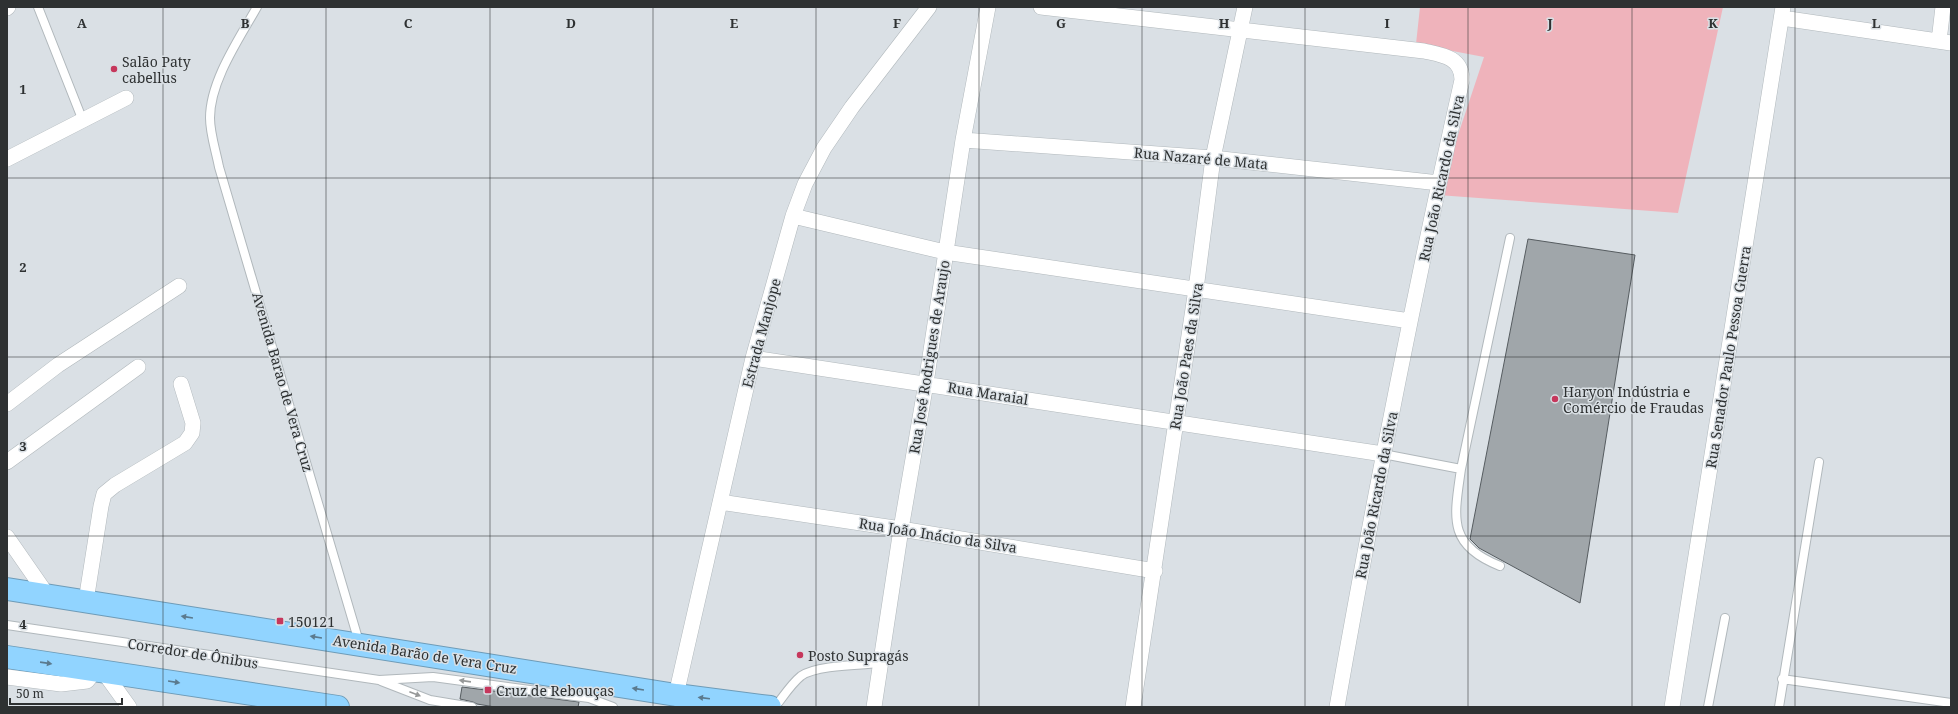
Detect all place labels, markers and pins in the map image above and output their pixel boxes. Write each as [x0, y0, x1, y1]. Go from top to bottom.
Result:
place label: Salão Paty cabellus [122, 52, 191, 87]
marker: Salão Paty cabellus [109, 64, 119, 74]
place label: Haryon Indústria e Comércio de Fraudas [1563, 382, 1704, 417]
marker: Haryon Indústria e Comércio de Fraudas [1550, 394, 1560, 404]
place label: 150121 [288, 612, 335, 631]
marker: 150121 [275, 616, 285, 626]
place label: Posto Supragás [808, 646, 909, 665]
marker: Posto Supragás [795, 650, 805, 660]
place label: Cruz de Rebouças [496, 681, 614, 700]
marker: Cruz de Rebouças [483, 685, 493, 695]

